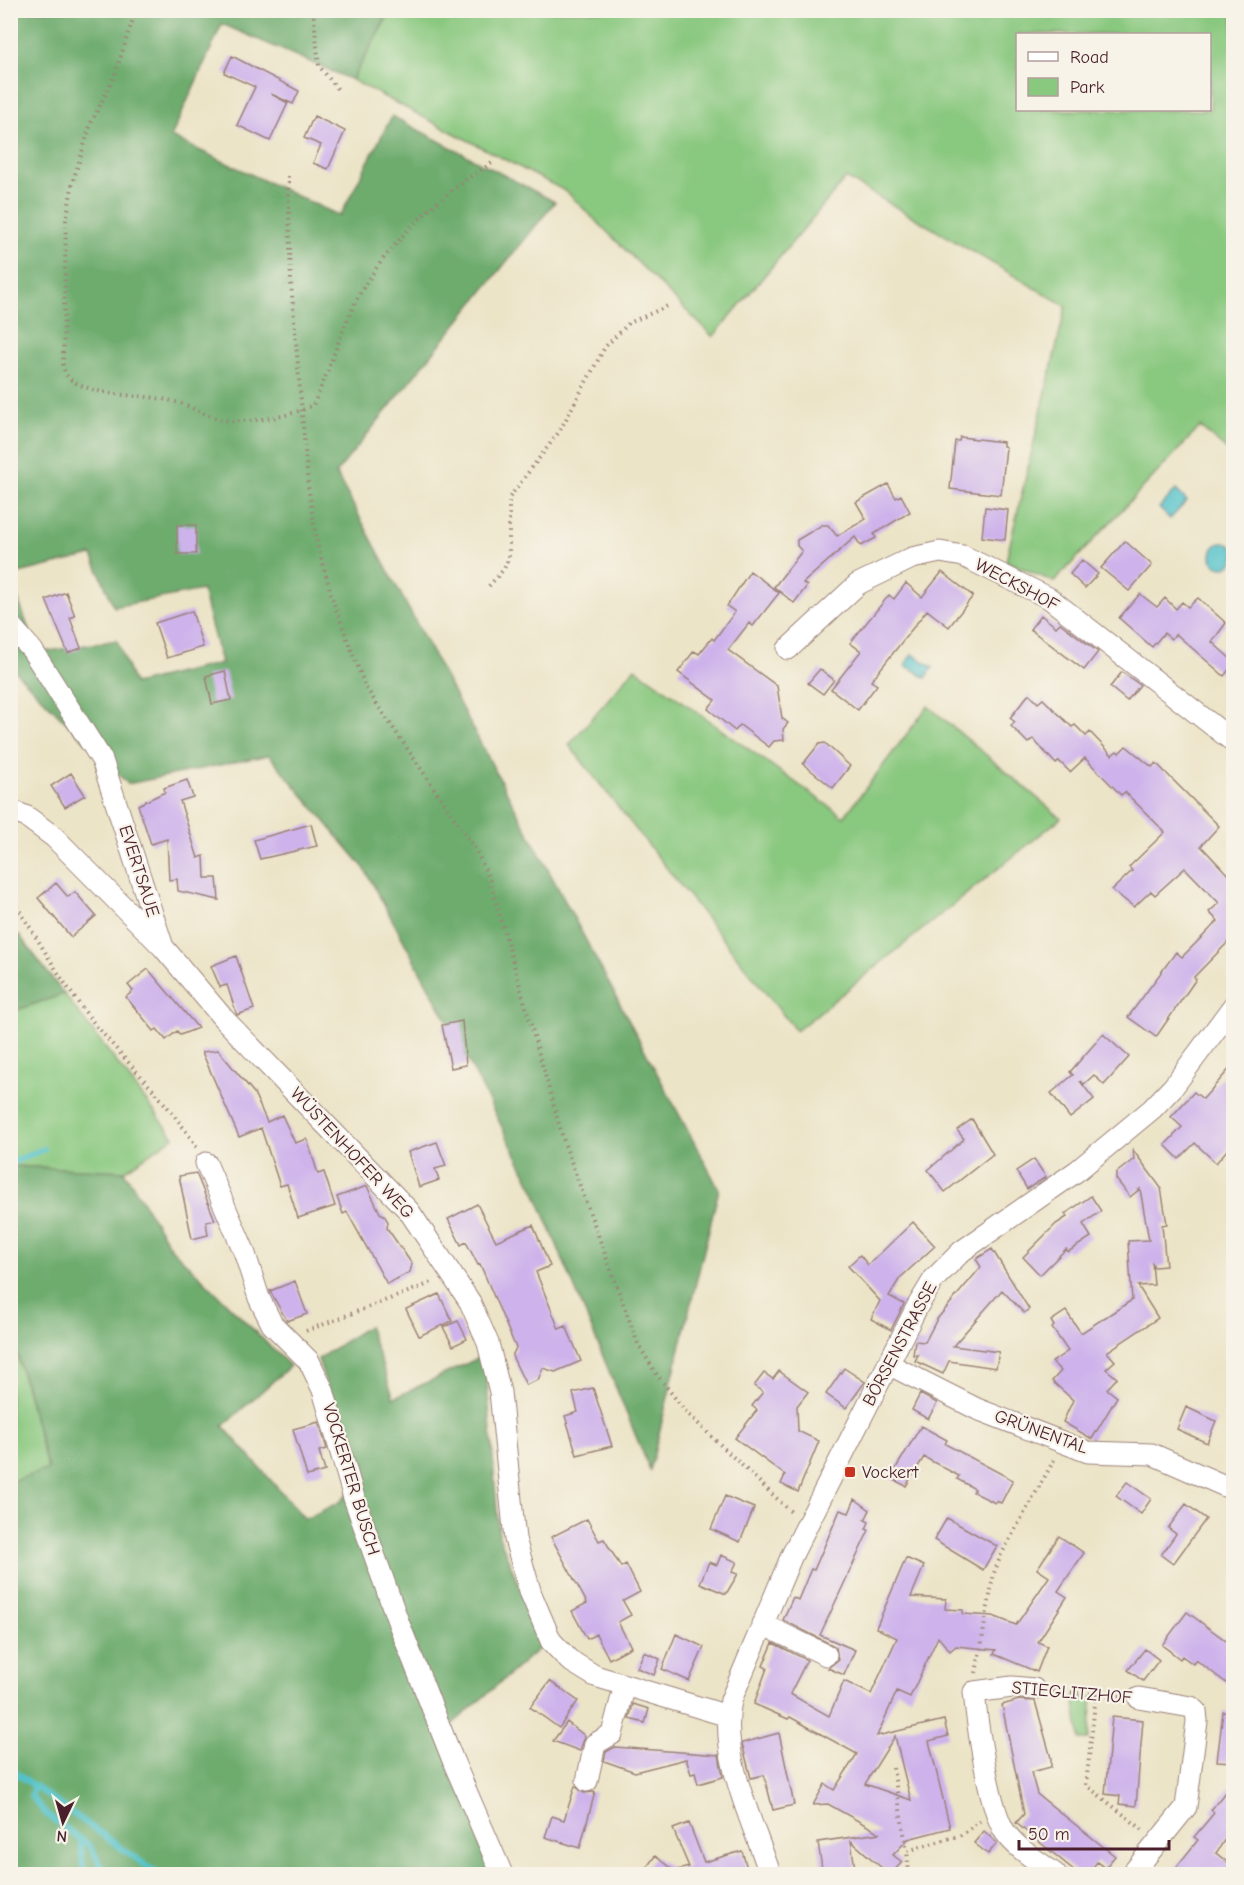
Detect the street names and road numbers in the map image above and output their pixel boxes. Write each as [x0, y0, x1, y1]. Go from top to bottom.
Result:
street label: WECKSHOF [971, 554, 1063, 616]
street label: EVERTSAUE [114, 822, 164, 920]
street label: WÜSTENHOFER WEG [286, 1083, 418, 1223]
street label: BÖRSENSTRASSE [858, 1278, 942, 1410]
street label: VOCKERTER BUSCH [318, 1400, 384, 1558]
street label: GRÜNENTAL [991, 1405, 1091, 1459]
street label: STIEGLITZHOF [1011, 1677, 1134, 1709]

